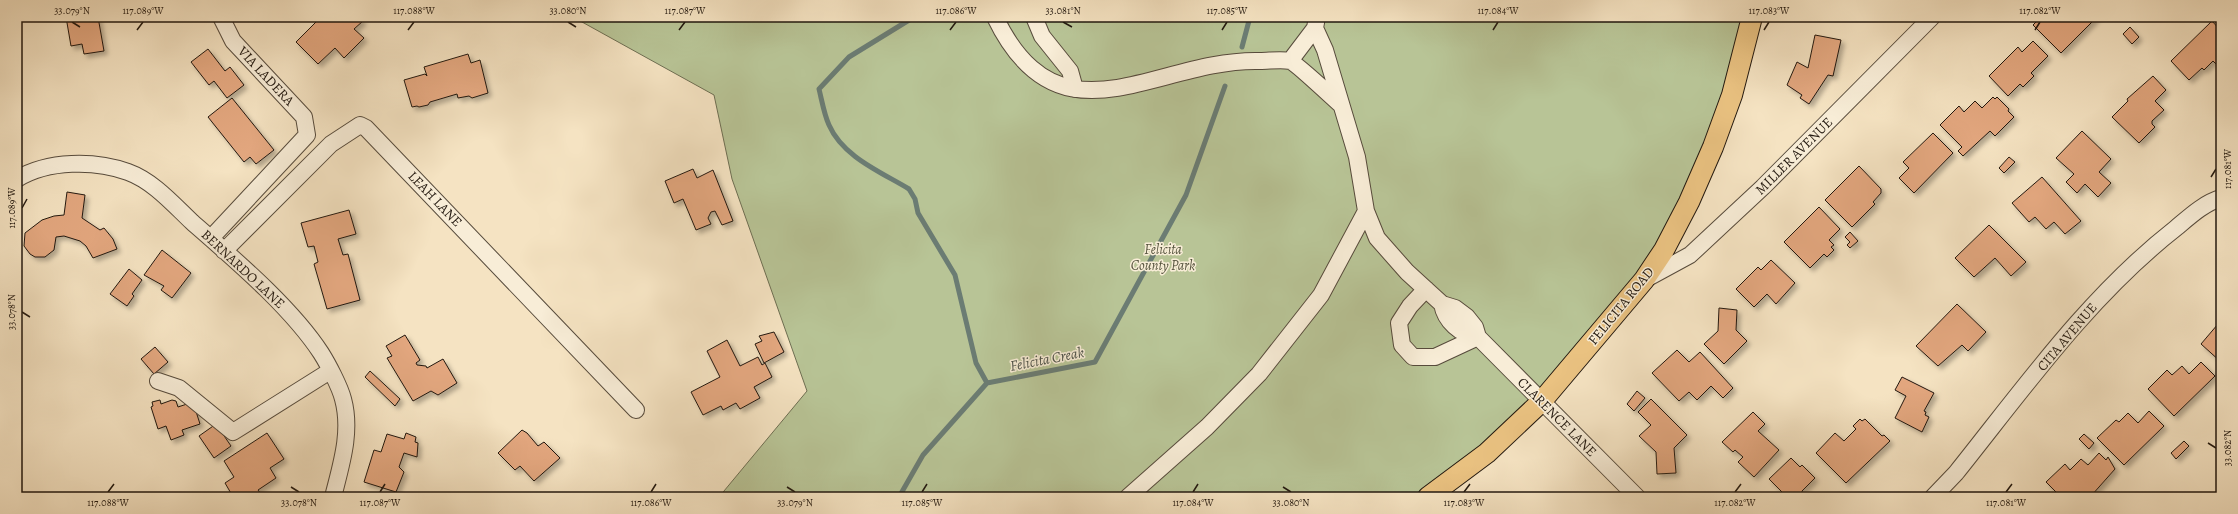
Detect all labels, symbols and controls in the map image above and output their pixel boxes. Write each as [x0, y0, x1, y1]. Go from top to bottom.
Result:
text: 33.079°N [54, 4, 90, 17]
text: 117.089°W [122, 4, 164, 17]
text: 117.088°W [393, 4, 435, 17]
text: 33.080°N [549, 4, 587, 17]
text: 117.087°W [665, 4, 706, 17]
text: 117.086°W [935, 4, 977, 17]
text: 33.081°N [1045, 4, 1081, 17]
text: 117.085°W [1207, 4, 1248, 17]
text: 117.084°W [1477, 4, 1519, 17]
text: 117.083°W [1749, 4, 1790, 17]
text: 117.082°W [2019, 4, 2061, 17]
street label: VIA LADERA [233, 41, 299, 110]
street label: MILLER AVENUE [1751, 113, 1837, 199]
text: 117.081°W [2221, 148, 2234, 189]
street label: LEAH LANE [404, 167, 466, 231]
text: 117.089°W [5, 187, 18, 229]
street label: BERNARDO LANE [197, 225, 289, 313]
park label: Felicita County Park [1131, 240, 1195, 275]
street label: FELICITA ROAD [1584, 263, 1658, 349]
text: 33.078°N [5, 294, 18, 330]
street label: CITA AVENUE [2033, 299, 2101, 375]
water label: Felicita Creak [1008, 342, 1086, 376]
street label: CLARENCE LANE [1513, 373, 1601, 461]
text: 33.082°N [2221, 430, 2234, 466]
text: 117.088°W [87, 496, 129, 509]
text: 33.078°N [281, 496, 317, 509]
text: 117.087°W [360, 496, 401, 509]
text: 117.086°W [630, 496, 672, 509]
text: 33.079°N [777, 496, 813, 509]
text: 117.085°W [902, 496, 943, 509]
text: 117.084°W [1172, 496, 1214, 509]
text: 33.080°N [1272, 496, 1310, 509]
text: 117.083°W [1444, 496, 1485, 509]
text: 117.082°W [1714, 496, 1756, 509]
text: 117.081°W [1986, 496, 2027, 509]

